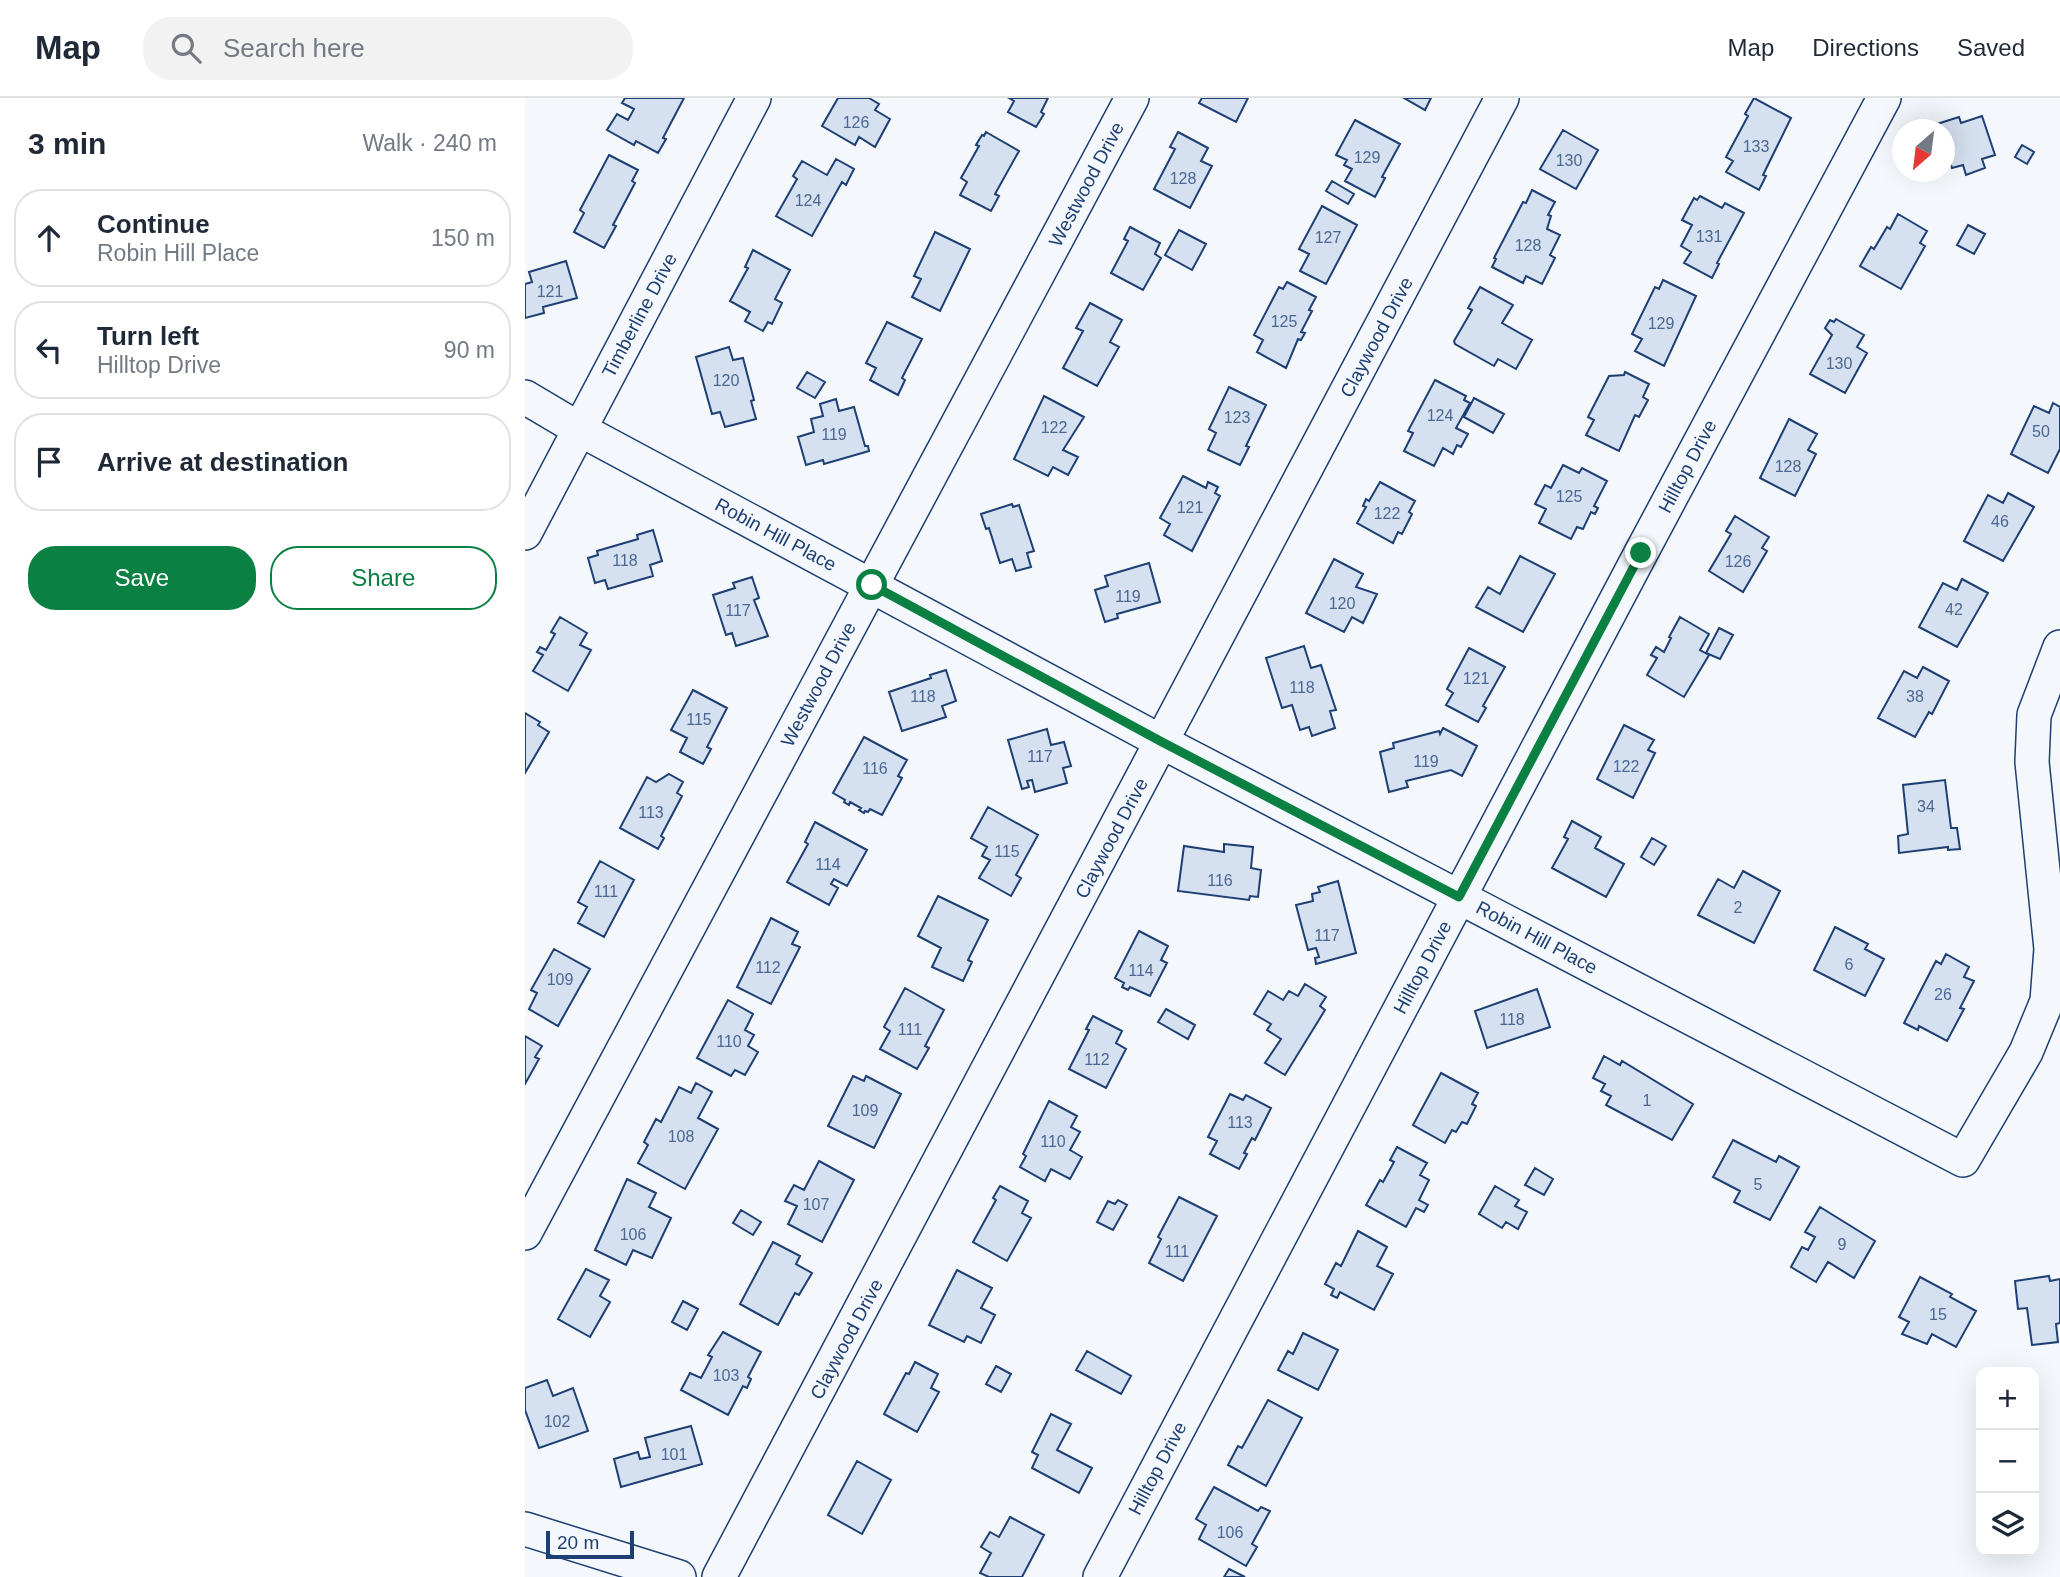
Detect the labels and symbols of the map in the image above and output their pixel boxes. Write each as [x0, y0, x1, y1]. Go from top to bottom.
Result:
house number: 126 [843, 114, 869, 131]
street label: Westwood Drive [1045, 118, 1128, 250]
north arrow [1892, 119, 1955, 182]
house number: 133 [1743, 138, 1769, 155]
house number: 129 [1354, 149, 1380, 166]
house number: 130 [1556, 152, 1582, 169]
house number: 128 [1170, 170, 1196, 187]
house number: 124 [795, 192, 821, 209]
house number: 131 [1696, 228, 1722, 245]
house number: 127 [1315, 229, 1341, 246]
house number: 128 [1515, 237, 1541, 254]
street label: Timberline Drive [598, 250, 681, 381]
street label: Claywood Drive [1336, 274, 1417, 401]
house number: 121 [537, 283, 563, 300]
house number: 125 [1271, 313, 1297, 330]
house number: 129 [1648, 315, 1674, 332]
house number: 130 [1826, 355, 1852, 372]
house number: 120 [713, 372, 739, 389]
house number: 124 [1427, 407, 1453, 424]
house number: 123 [1224, 409, 1250, 426]
street label: Hilltop Drive [1654, 416, 1721, 516]
house number: 122 [1041, 419, 1067, 436]
house number: 50 [2032, 423, 2050, 440]
house number: 119 [821, 426, 847, 443]
house number: 128 [1775, 458, 1801, 475]
house number: 125 [1556, 488, 1582, 505]
street label: Robin Hill Place [712, 494, 840, 575]
house number: 121 [1177, 499, 1203, 516]
house number: 122 [1374, 505, 1400, 522]
house number: 46 [1991, 513, 2009, 530]
route end [1625, 537, 1656, 568]
house number: 118 [612, 552, 638, 569]
house number: 126 [1725, 553, 1751, 570]
route start [856, 569, 887, 600]
house number: 119 [1115, 588, 1141, 605]
house number: 120 [1329, 595, 1355, 612]
house number: 42 [1945, 601, 1963, 618]
house number: 117 [725, 602, 751, 619]
street label: Westwood Drive [777, 618, 860, 750]
house number: 121 [1463, 670, 1489, 687]
house number: 118 [1289, 679, 1315, 696]
house number: 118 [910, 688, 936, 705]
house number: 38 [1906, 688, 1924, 705]
house number: 115 [686, 711, 712, 728]
house number: 117 [1027, 748, 1053, 765]
house number: 119 [1413, 753, 1439, 770]
house number: 122 [1613, 758, 1639, 775]
house number: 116 [862, 760, 888, 777]
street label: Claywood Drive [1071, 775, 1152, 902]
house number: 34 [1917, 798, 1935, 815]
house number: 113 [638, 804, 664, 821]
house number: 115 [994, 843, 1020, 860]
house number: 114 [815, 856, 841, 873]
house number: 116 [1207, 872, 1233, 889]
house number: 111 [594, 883, 618, 900]
street label: Robin Hill Place [1473, 897, 1601, 978]
house number: 2 [1734, 899, 1743, 916]
street label: Hilltop Drive [1389, 917, 1456, 1017]
house number: 117 [1314, 927, 1340, 944]
house number: 6 [1845, 956, 1854, 973]
house number: 112 [755, 959, 781, 976]
house number: 114 [1128, 962, 1154, 979]
house number: 109 [547, 971, 573, 988]
house number: 26 [1934, 986, 1952, 1003]
house number: 118 [1499, 1011, 1525, 1028]
house number: 111 [898, 1021, 922, 1038]
house number: 110 [716, 1033, 742, 1050]
house number: 112 [1084, 1051, 1110, 1068]
house number: 1 [1643, 1092, 1652, 1109]
house number: 109 [852, 1102, 878, 1119]
house number: 113 [1227, 1114, 1253, 1131]
house number: 108 [668, 1128, 694, 1145]
house number: 110 [1040, 1133, 1066, 1150]
house number: 5 [1754, 1176, 1763, 1193]
house number: 107 [803, 1196, 829, 1213]
house number: 106 [620, 1226, 646, 1243]
house number: 9 [1838, 1236, 1847, 1253]
house number: 111 [1165, 1243, 1189, 1260]
street label: Claywood Drive [806, 1276, 887, 1403]
house number: 15 [1929, 1306, 1947, 1323]
house number: 103 [713, 1367, 739, 1384]
house number: 102 [544, 1413, 570, 1430]
street label: Hilltop Drive [1124, 1418, 1191, 1518]
house number: 101 [661, 1446, 687, 1463]
house number: 106 [1217, 1524, 1243, 1541]
scale bar [546, 1528, 633, 1560]

